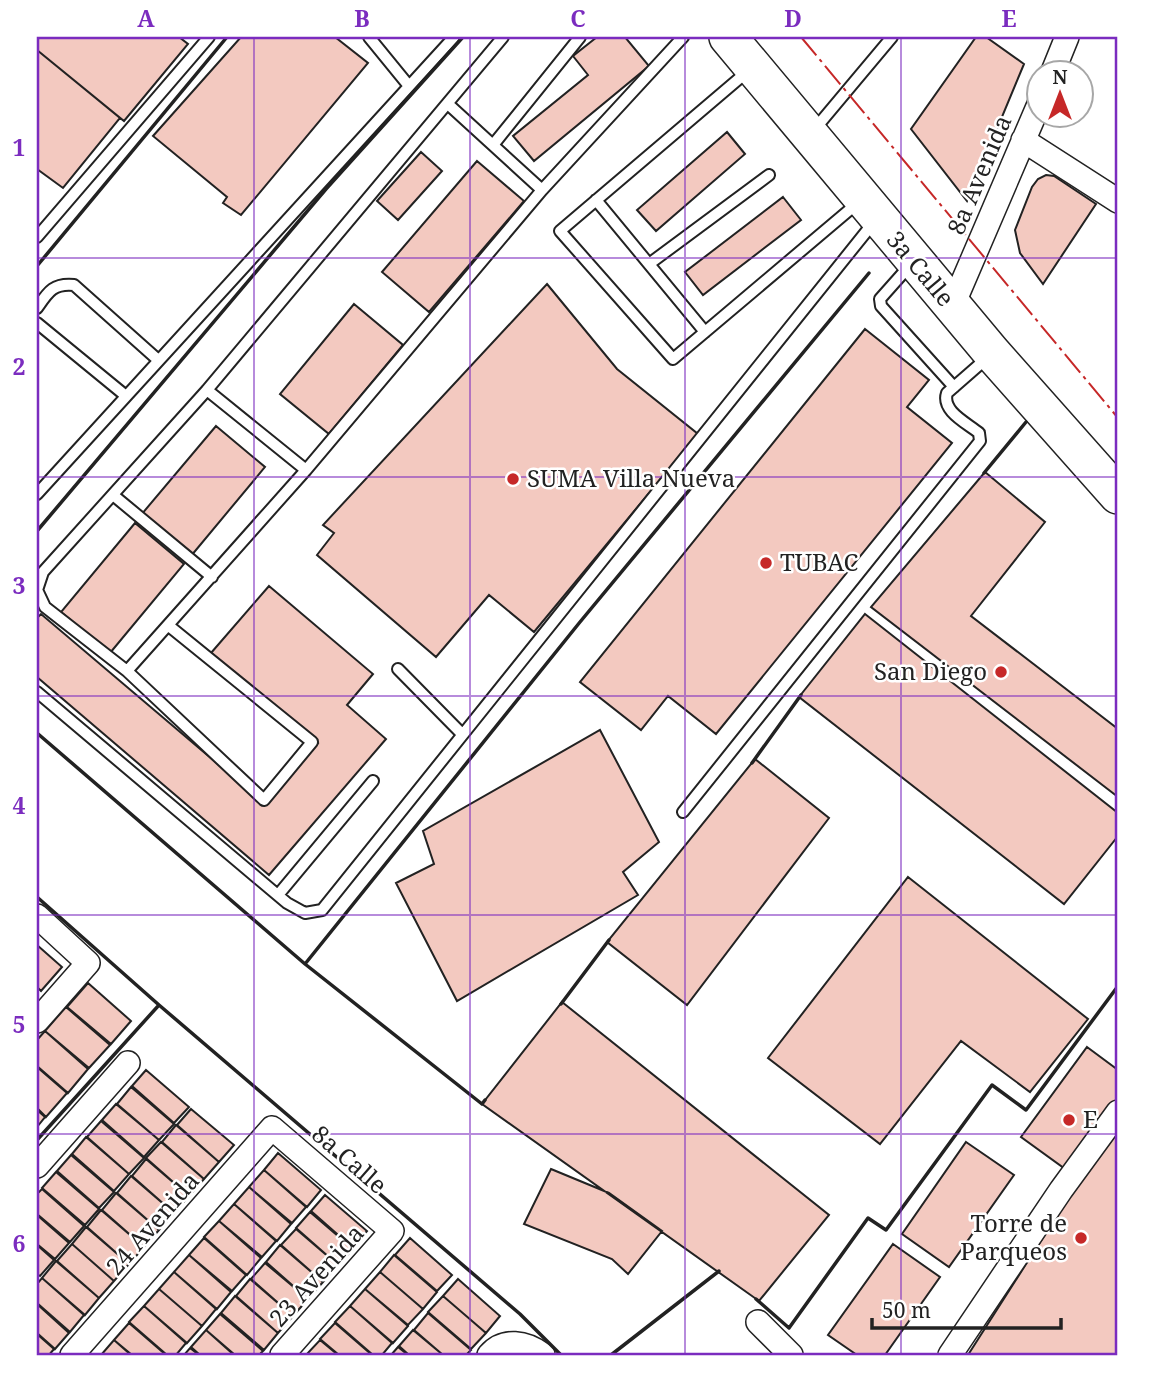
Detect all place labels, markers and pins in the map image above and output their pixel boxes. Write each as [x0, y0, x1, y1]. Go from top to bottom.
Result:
place label: SUMA Villa Nueva [527, 461, 735, 494]
marker: SUMA Villa Nueva [505, 471, 521, 487]
place label: TUBAC [780, 545, 858, 578]
marker: TUBAC [758, 555, 774, 571]
place label: San Diego [874, 654, 987, 687]
marker: San Diego [993, 664, 1009, 680]
place label: E [1083, 1102, 1098, 1135]
marker: E [1061, 1112, 1077, 1128]
place label: Torre de Parqueos [960, 1206, 1067, 1267]
marker: Torre de Parqueos [1073, 1230, 1089, 1246]

